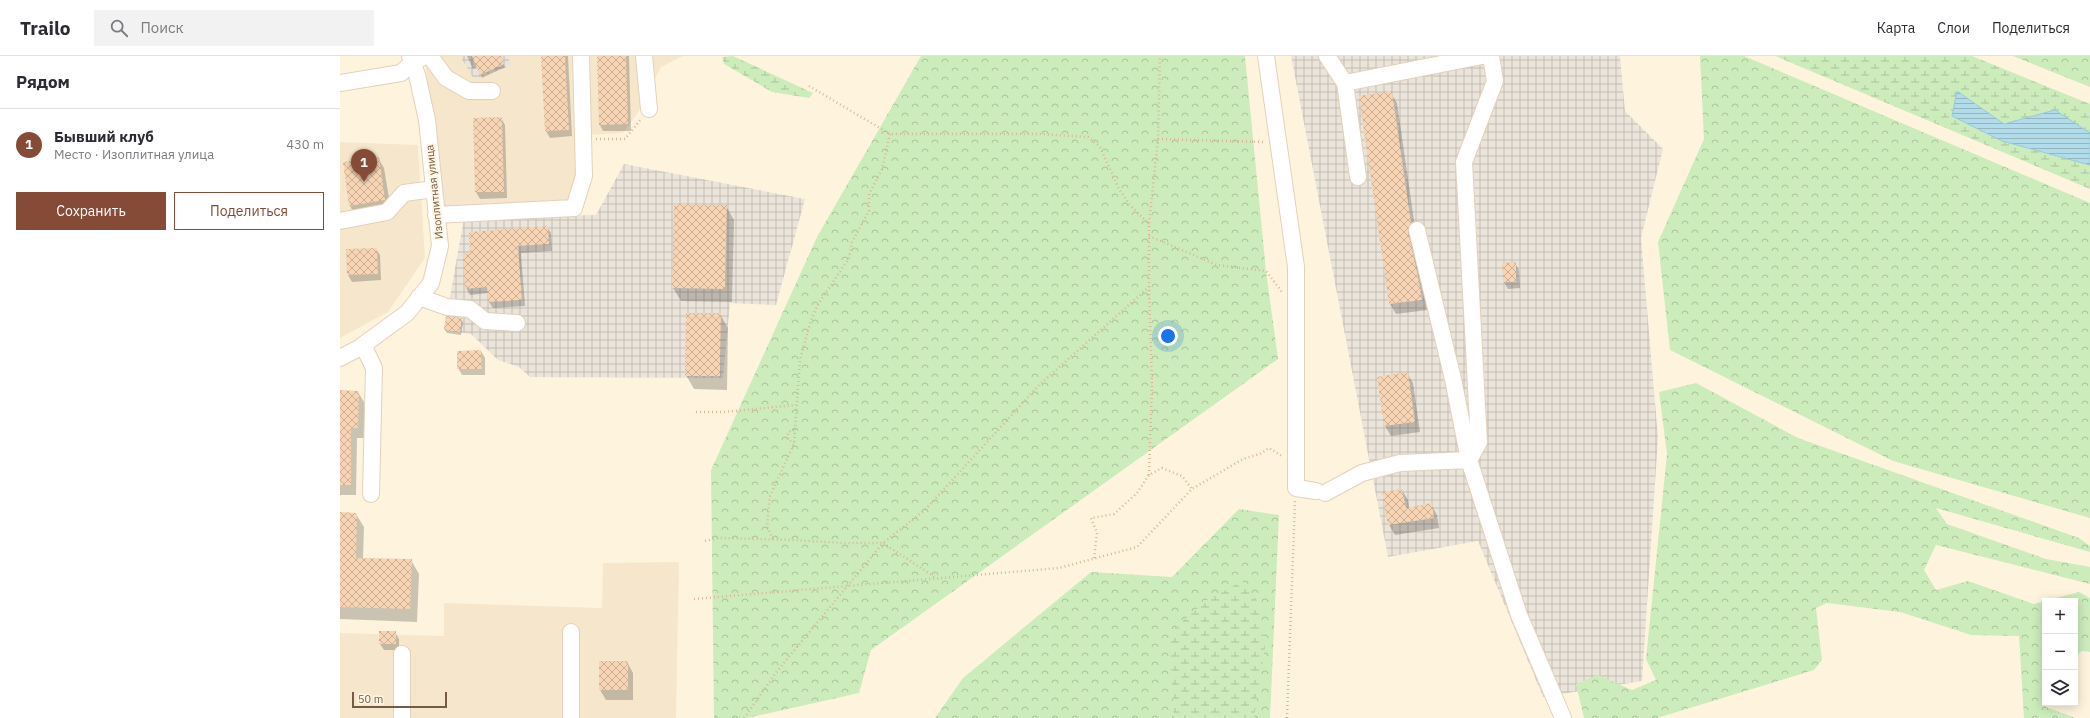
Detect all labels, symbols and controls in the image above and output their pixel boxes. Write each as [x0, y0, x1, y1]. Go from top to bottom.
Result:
search box [94, 10, 374, 46]
text: Trailo [20, 16, 70, 40]
icon: search [108, 17, 130, 39]
text: Поиск [140, 18, 184, 37]
text: Карта [1877, 19, 1915, 37]
text: Слои [1937, 19, 1970, 37]
text: Поделиться [1992, 19, 2070, 37]
text: Рядом [16, 71, 70, 93]
text: Бывший клуб [54, 127, 154, 146]
text: 1 [25, 136, 33, 153]
text: 430 m [286, 136, 324, 153]
street label: Изоплитная улица [422, 144, 446, 240]
text: Место · Изоплитная улица [54, 146, 214, 163]
pin: 1 [351, 149, 377, 182]
button: Сохранить [16, 192, 166, 230]
button: Поделиться [174, 192, 324, 230]
your location [1158, 326, 1178, 346]
map controls [2042, 598, 2078, 706]
button: + [2042, 598, 2078, 634]
button: − [2042, 634, 2078, 670]
button: layers [2042, 670, 2078, 706]
scale bar [352, 690, 447, 709]
text: 50 m [358, 692, 383, 706]

